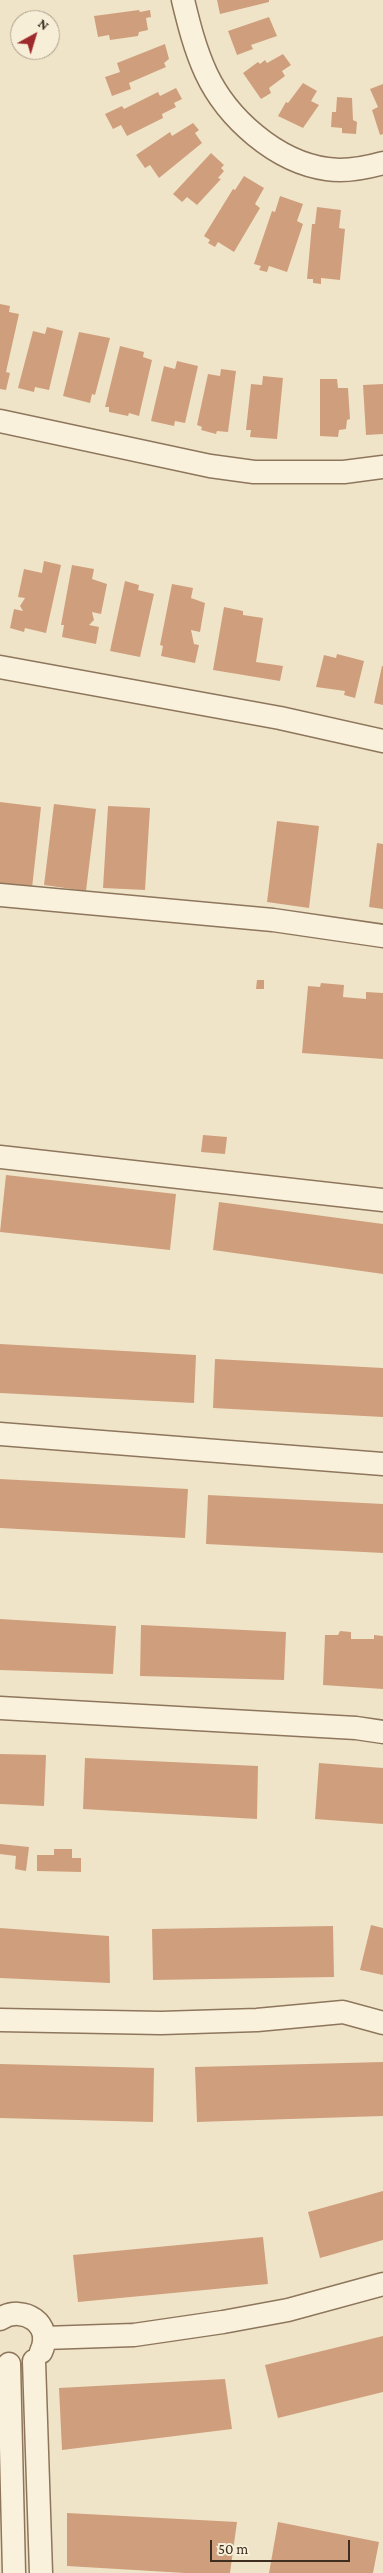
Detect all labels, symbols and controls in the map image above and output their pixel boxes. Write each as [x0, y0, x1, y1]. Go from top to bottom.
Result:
north arrow [10, 10, 60, 60]
text: N [35, 15, 53, 33]
scale bar [213, 2530, 353, 2562]
text: 50 m [218, 2541, 248, 2557]

